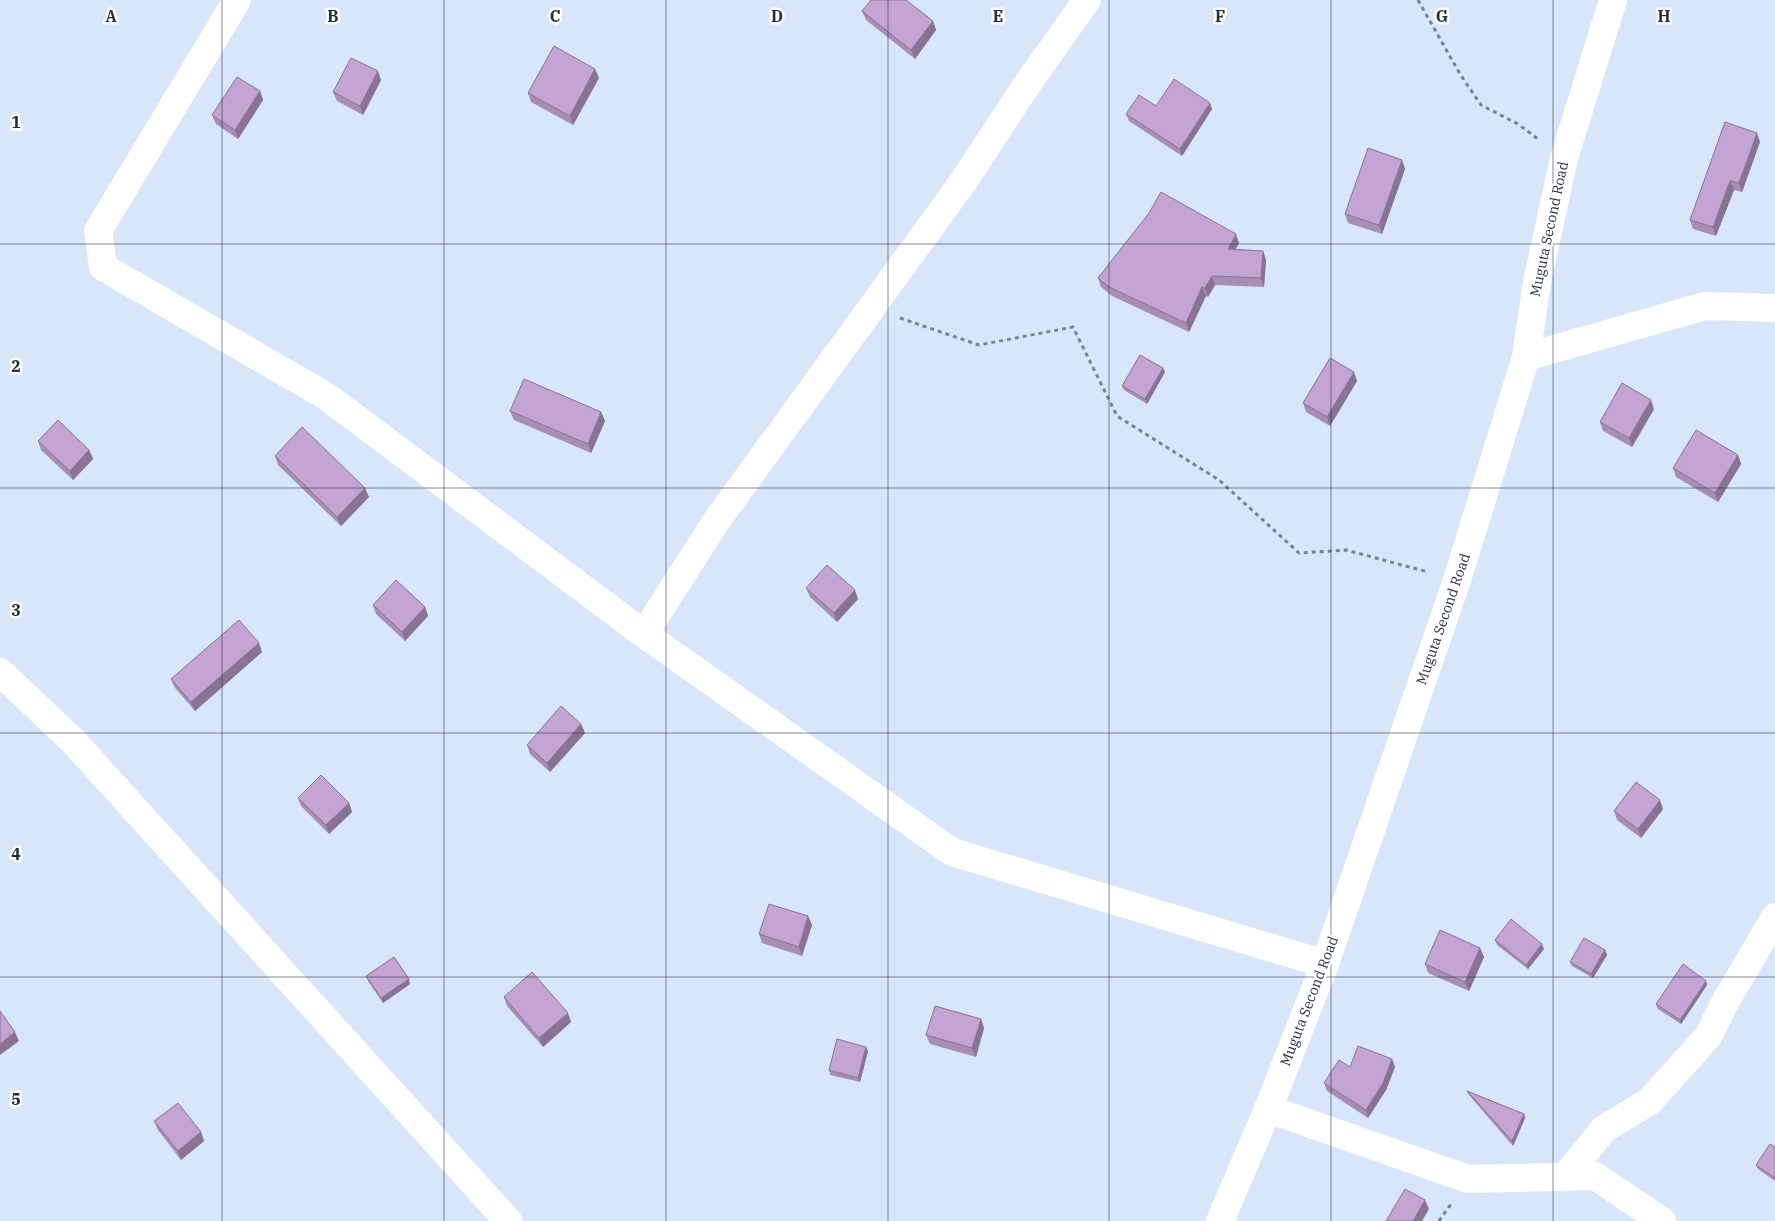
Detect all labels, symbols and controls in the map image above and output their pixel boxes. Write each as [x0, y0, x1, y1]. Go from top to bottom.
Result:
text: A [105, 6, 117, 26]
text: B [327, 6, 339, 26]
text: C [550, 6, 560, 26]
text: D [771, 6, 783, 26]
text: E [993, 6, 1003, 26]
text: F [1215, 6, 1225, 26]
text: G [1436, 6, 1448, 26]
text: H [1658, 6, 1671, 26]
text: 1 [11, 112, 21, 132]
street label: Muguta Second Road [1526, 159, 1572, 298]
text: 2 [11, 356, 21, 376]
street label: Muguta Second Road [1412, 550, 1474, 687]
text: 3 [11, 600, 21, 620]
text: 4 [11, 844, 21, 864]
street label: Muguta Second Road [1276, 933, 1342, 1069]
text: 5 [11, 1089, 21, 1109]

